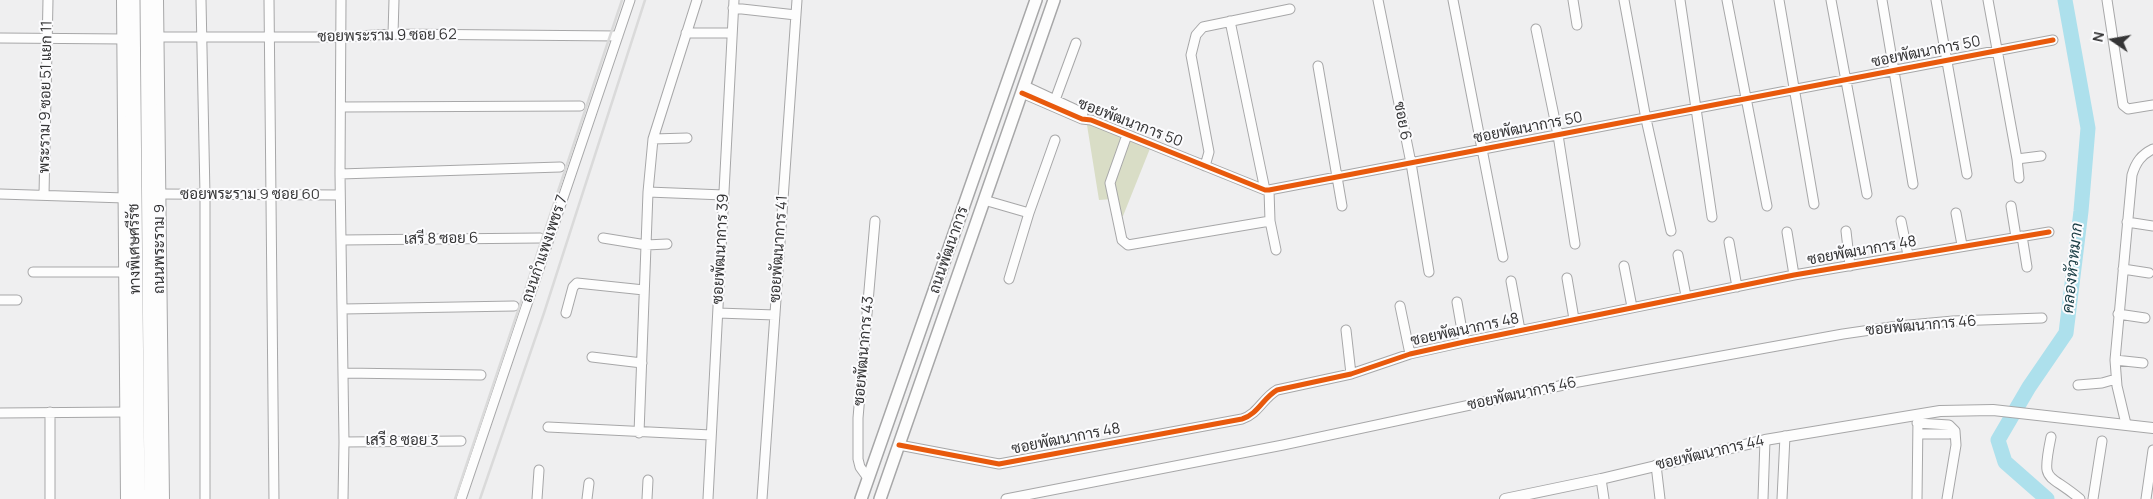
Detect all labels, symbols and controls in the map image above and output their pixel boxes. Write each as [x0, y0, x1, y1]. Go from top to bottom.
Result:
north arrow [2088, 15, 2138, 65]
street label: พระราม 9 ซอย 51 แยก 11 [36, 20, 56, 174]
street label: ซอยพระราม 9 ซอย 62 [317, 26, 457, 46]
text: N [2088, 30, 2108, 44]
street label: ซอยพัฒนาการ 50 [1870, 33, 1982, 71]
street label: ซอยพัฒนาการ 50 [1075, 95, 1185, 151]
street label: ซอย 6 [1389, 100, 1415, 142]
street label: ซอยพัฒนาการ 50 [1472, 109, 1584, 147]
street label: ซอยพระราม 9 ซอย 60 [180, 186, 320, 204]
street label: ถนนกำแพงเพชร 7 [518, 193, 572, 305]
street label: ซอยพัฒนาการ 39 [709, 193, 733, 305]
street label: ซอยพัฒนาการ 41 [766, 195, 792, 303]
street label: ทางพิเศษศรีรัช [125, 203, 145, 295]
street label: ถนนพระราม 9 [151, 204, 169, 294]
street label: ถนนพัฒนาการ [926, 204, 972, 296]
water label: คลองหัวหมาก [2059, 222, 2087, 314]
street label: เสรี 8 ซอย 6 [404, 229, 478, 249]
street label: ซอยพัฒนาการ 48 [1806, 233, 1918, 269]
street label: ซอยพัฒนาการ 43 [850, 295, 878, 407]
street label: ซอยพัฒนาการ 48 [1409, 310, 1521, 350]
street label: ซอยพัฒนาการ 46 [1865, 312, 1977, 340]
street label: ซอยพัฒนาการ 46 [1466, 374, 1578, 414]
street label: ซอยพัฒนาการ 48 [1010, 420, 1122, 458]
street label: เสรี 8 ซอย 3 [365, 432, 439, 450]
street label: ซอยพัฒนาการ 44 [1654, 432, 1766, 474]

